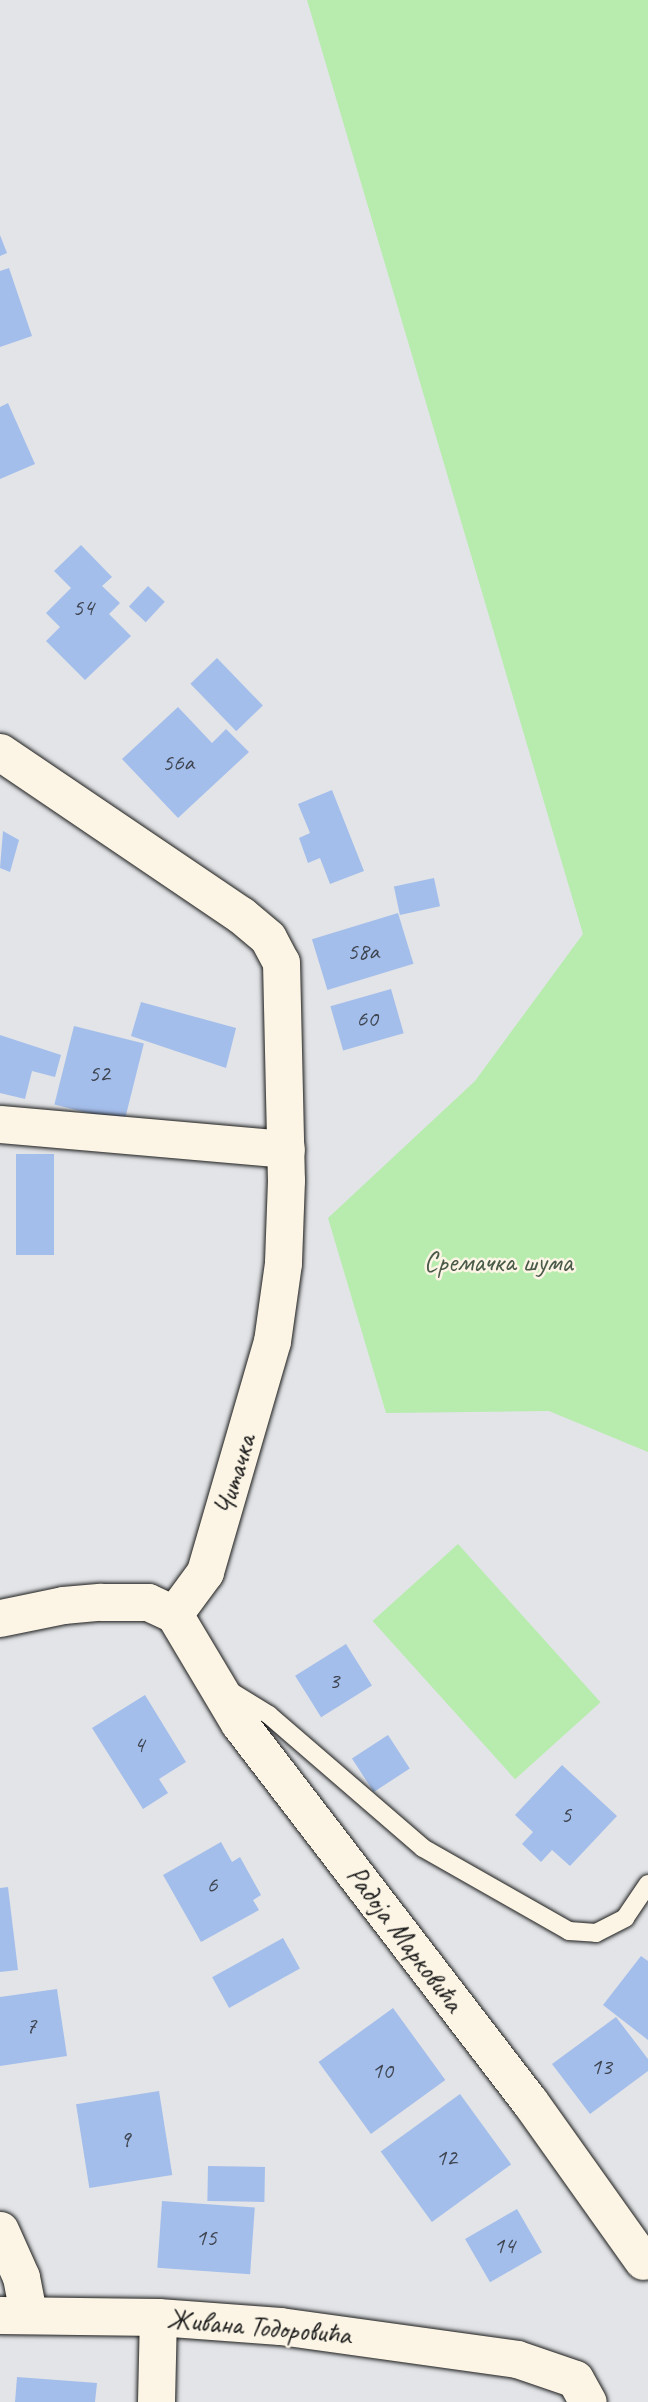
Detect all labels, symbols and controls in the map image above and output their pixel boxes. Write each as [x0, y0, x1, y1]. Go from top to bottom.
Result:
house number: 54 [72, 594, 94, 622]
house number: 56a [162, 749, 194, 777]
house number: 58a [347, 938, 379, 966]
house number: 60 [356, 1005, 378, 1033]
house number: 52 [88, 1060, 110, 1088]
park label: Сремачка шума [422, 1245, 574, 1279]
street label: Читачка [207, 1431, 263, 1519]
house number: 3 [329, 1667, 339, 1695]
house number: 4 [134, 1731, 144, 1759]
house number: 5 [561, 1801, 571, 1829]
street label: Радоја Марковића [339, 1859, 471, 2019]
house number: 6 [207, 1871, 217, 1899]
house number: 7 [26, 2012, 36, 2040]
house number: 13 [590, 2053, 612, 2081]
house number: 10 [371, 2057, 393, 2085]
house number: 9 [120, 2126, 130, 2154]
house number: 12 [435, 2144, 457, 2172]
house number: 15 [195, 2224, 217, 2252]
house number: 14 [493, 2232, 515, 2260]
street label: Живана Тодоровића [165, 2302, 353, 2352]

